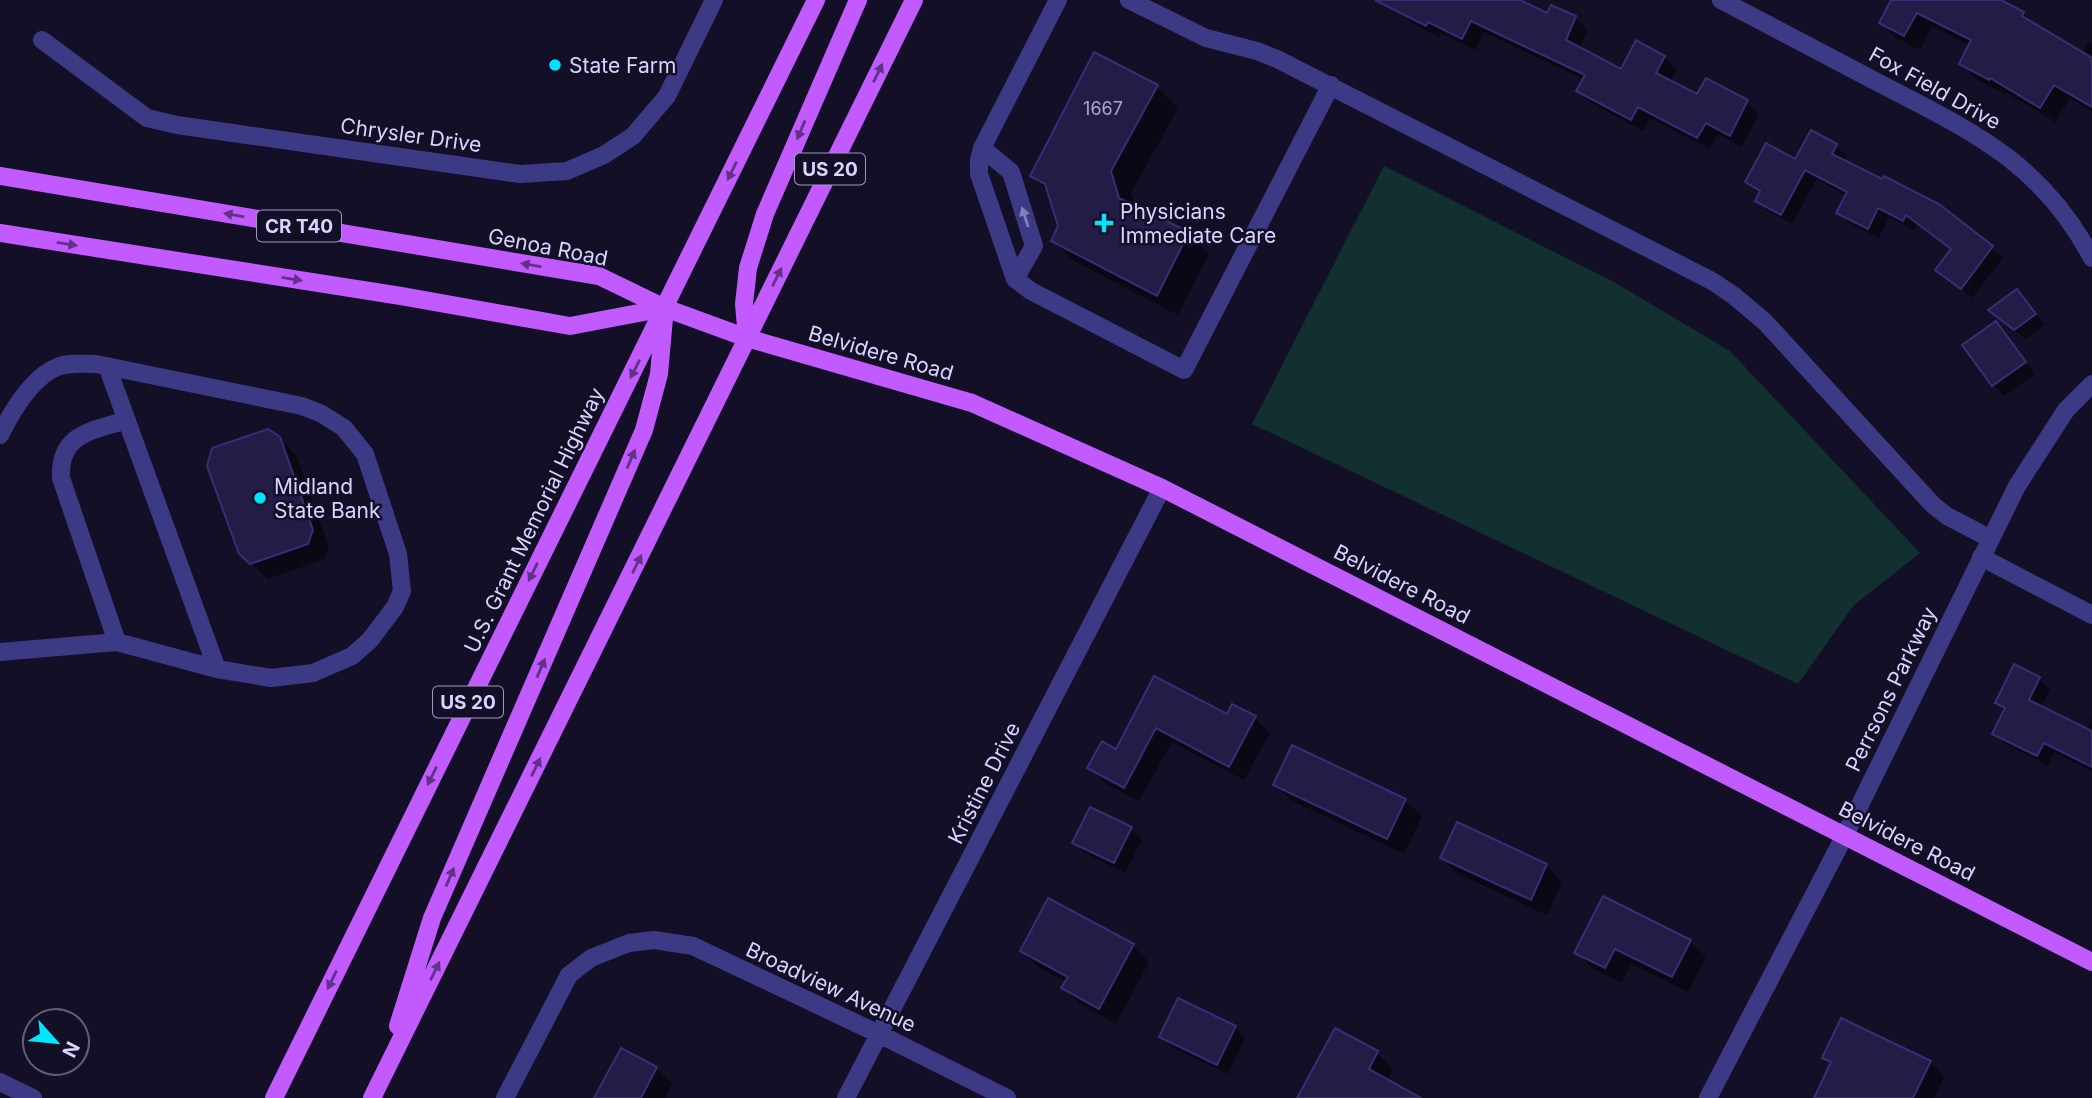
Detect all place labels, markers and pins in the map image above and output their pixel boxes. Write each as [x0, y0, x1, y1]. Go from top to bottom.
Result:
place label: State Farm [569, 53, 676, 78]
marker: State Farm [547, 57, 563, 73]
place label: Physicians Immediate Care [1120, 199, 1276, 248]
marker: Physicians Immediate Care [1094, 213, 1114, 233]
place label: Midland State Bank [274, 474, 381, 523]
marker: Midland State Bank [252, 490, 268, 506]

